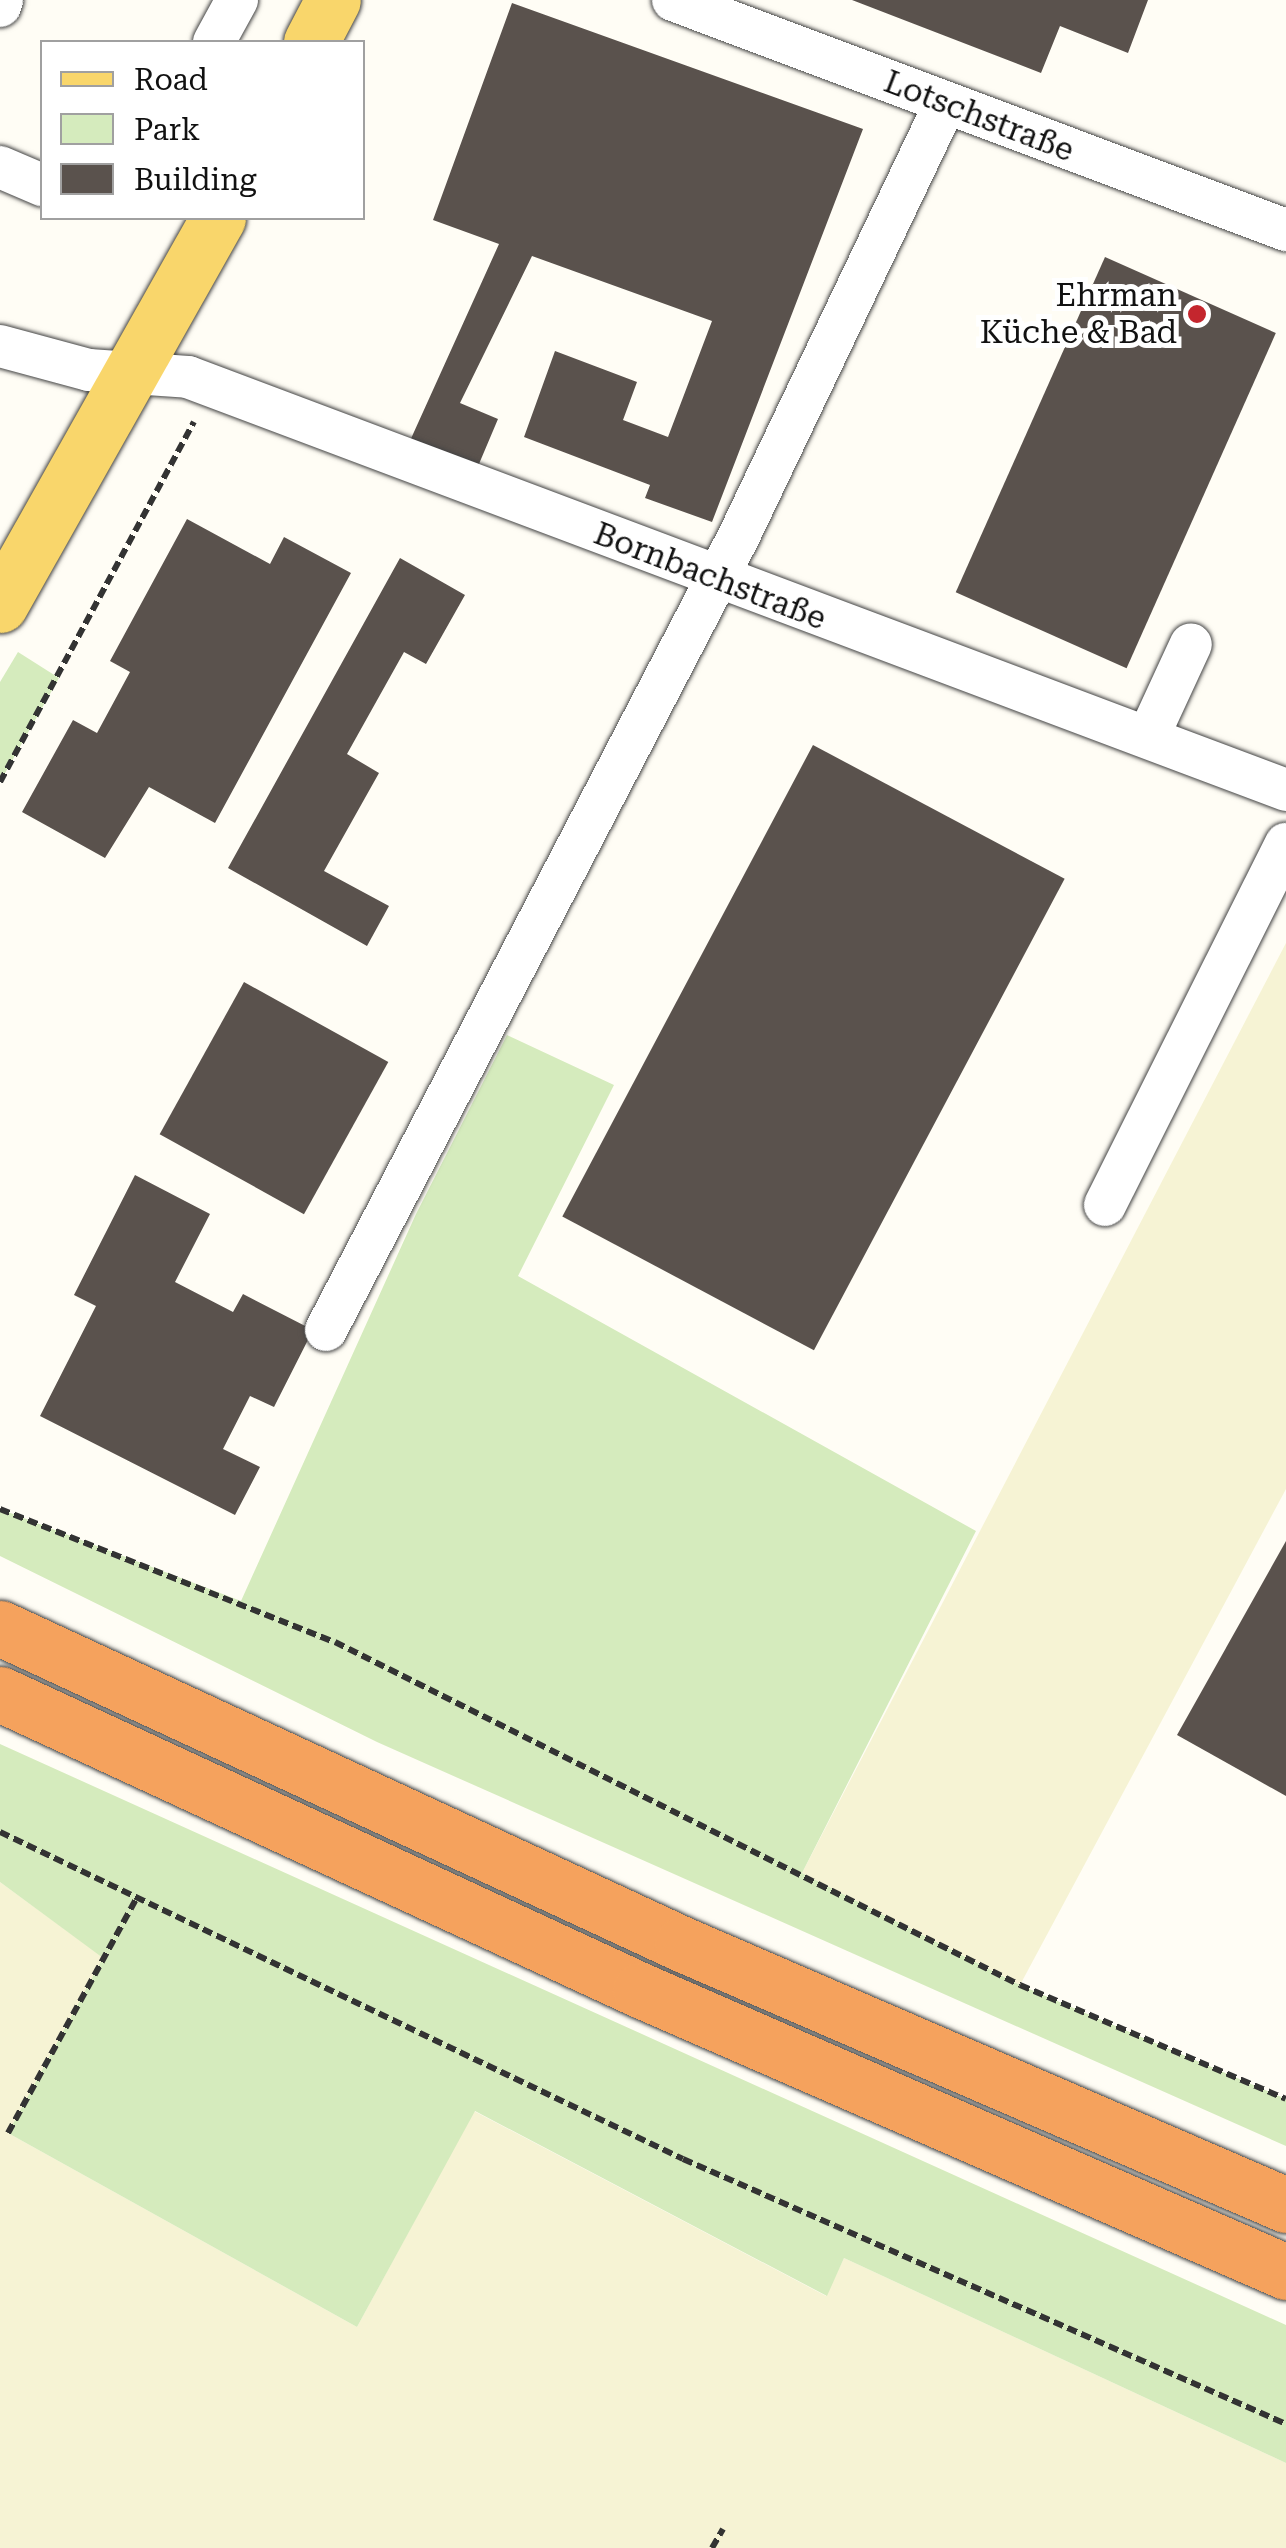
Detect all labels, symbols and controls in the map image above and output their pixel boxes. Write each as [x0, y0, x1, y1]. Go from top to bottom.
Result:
legend [40, 40, 365, 220]
text: Road [134, 62, 208, 97]
street label: Lotschstraße [879, 62, 1079, 170]
text: Park [134, 112, 200, 147]
text: Building [134, 162, 257, 197]
place label: Ehrman Küche & Bad [980, 277, 1177, 352]
marker: Ehrman Küche & Bad [1186, 303, 1208, 325]
street label: Bornbachstraße [589, 514, 831, 638]

